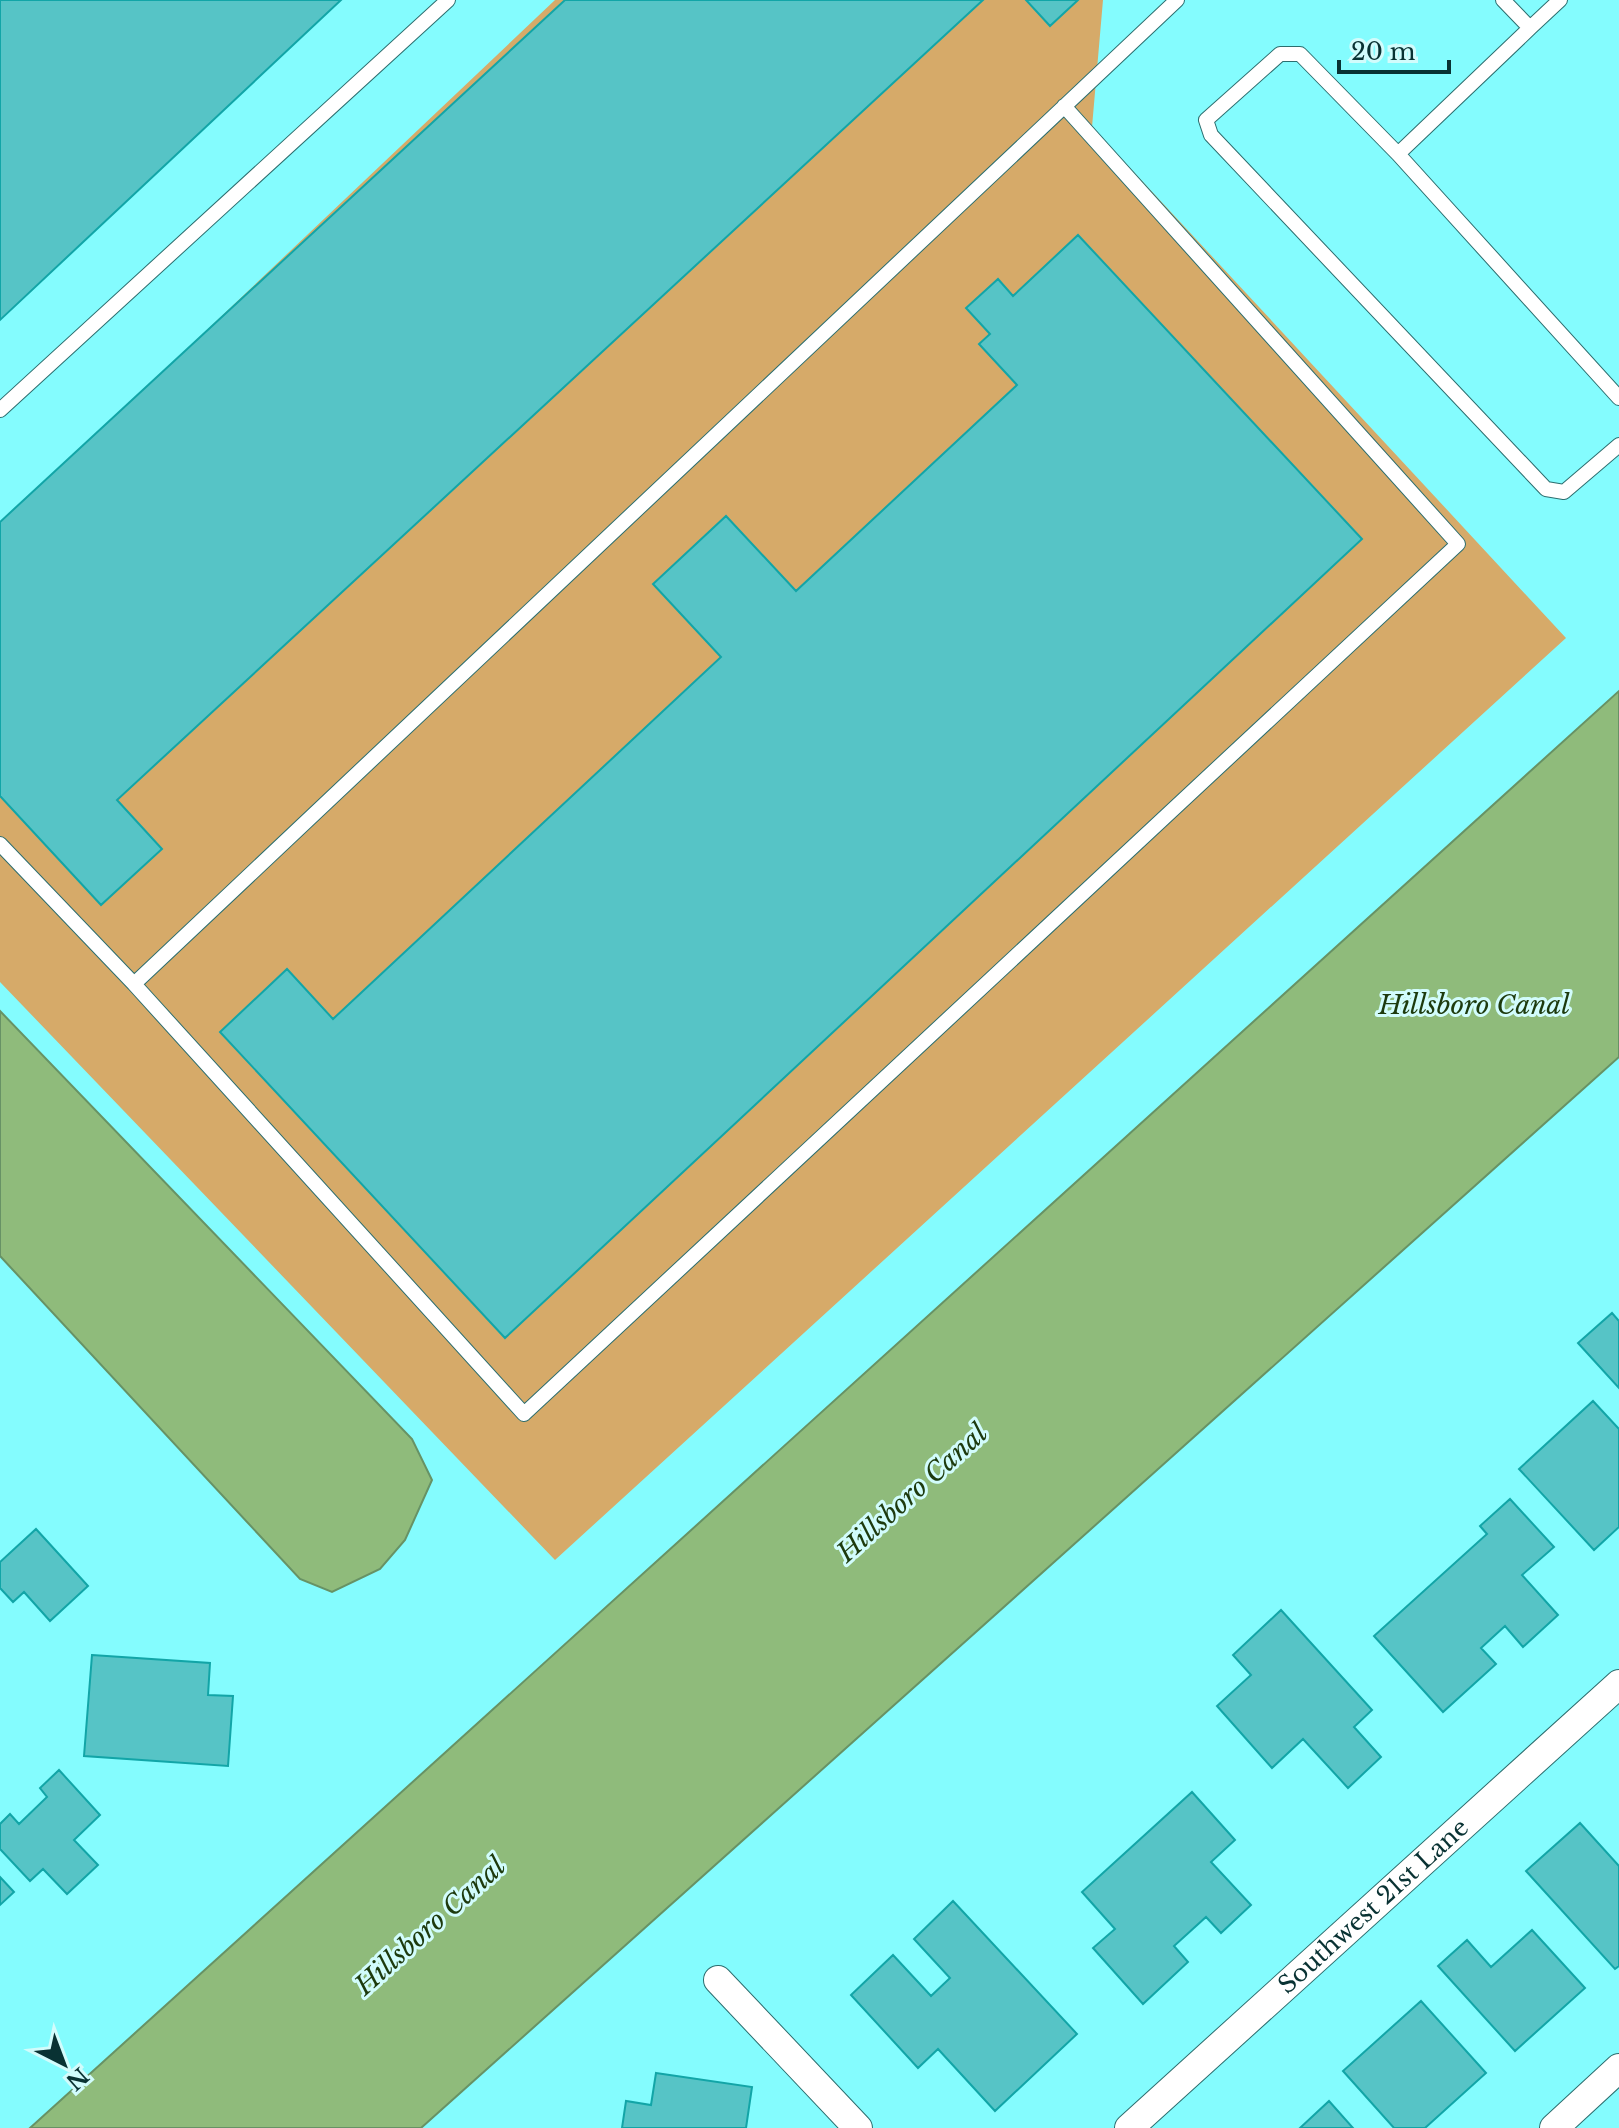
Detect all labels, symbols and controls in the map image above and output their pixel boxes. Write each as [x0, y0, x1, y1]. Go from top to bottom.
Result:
scale bar [1339, 24, 1449, 74]
text: 20 m [1351, 37, 1416, 66]
water label: Hillsboro Canal [1377, 989, 1570, 1021]
water label: Hillsboro Canal [830, 1417, 994, 1569]
street label: Southwest 21st Lane [1272, 1813, 1474, 2000]
water label: Hillsboro Canal [348, 1850, 512, 2002]
north arrow [24, 2024, 104, 2104]
text: N [60, 2062, 94, 2096]

